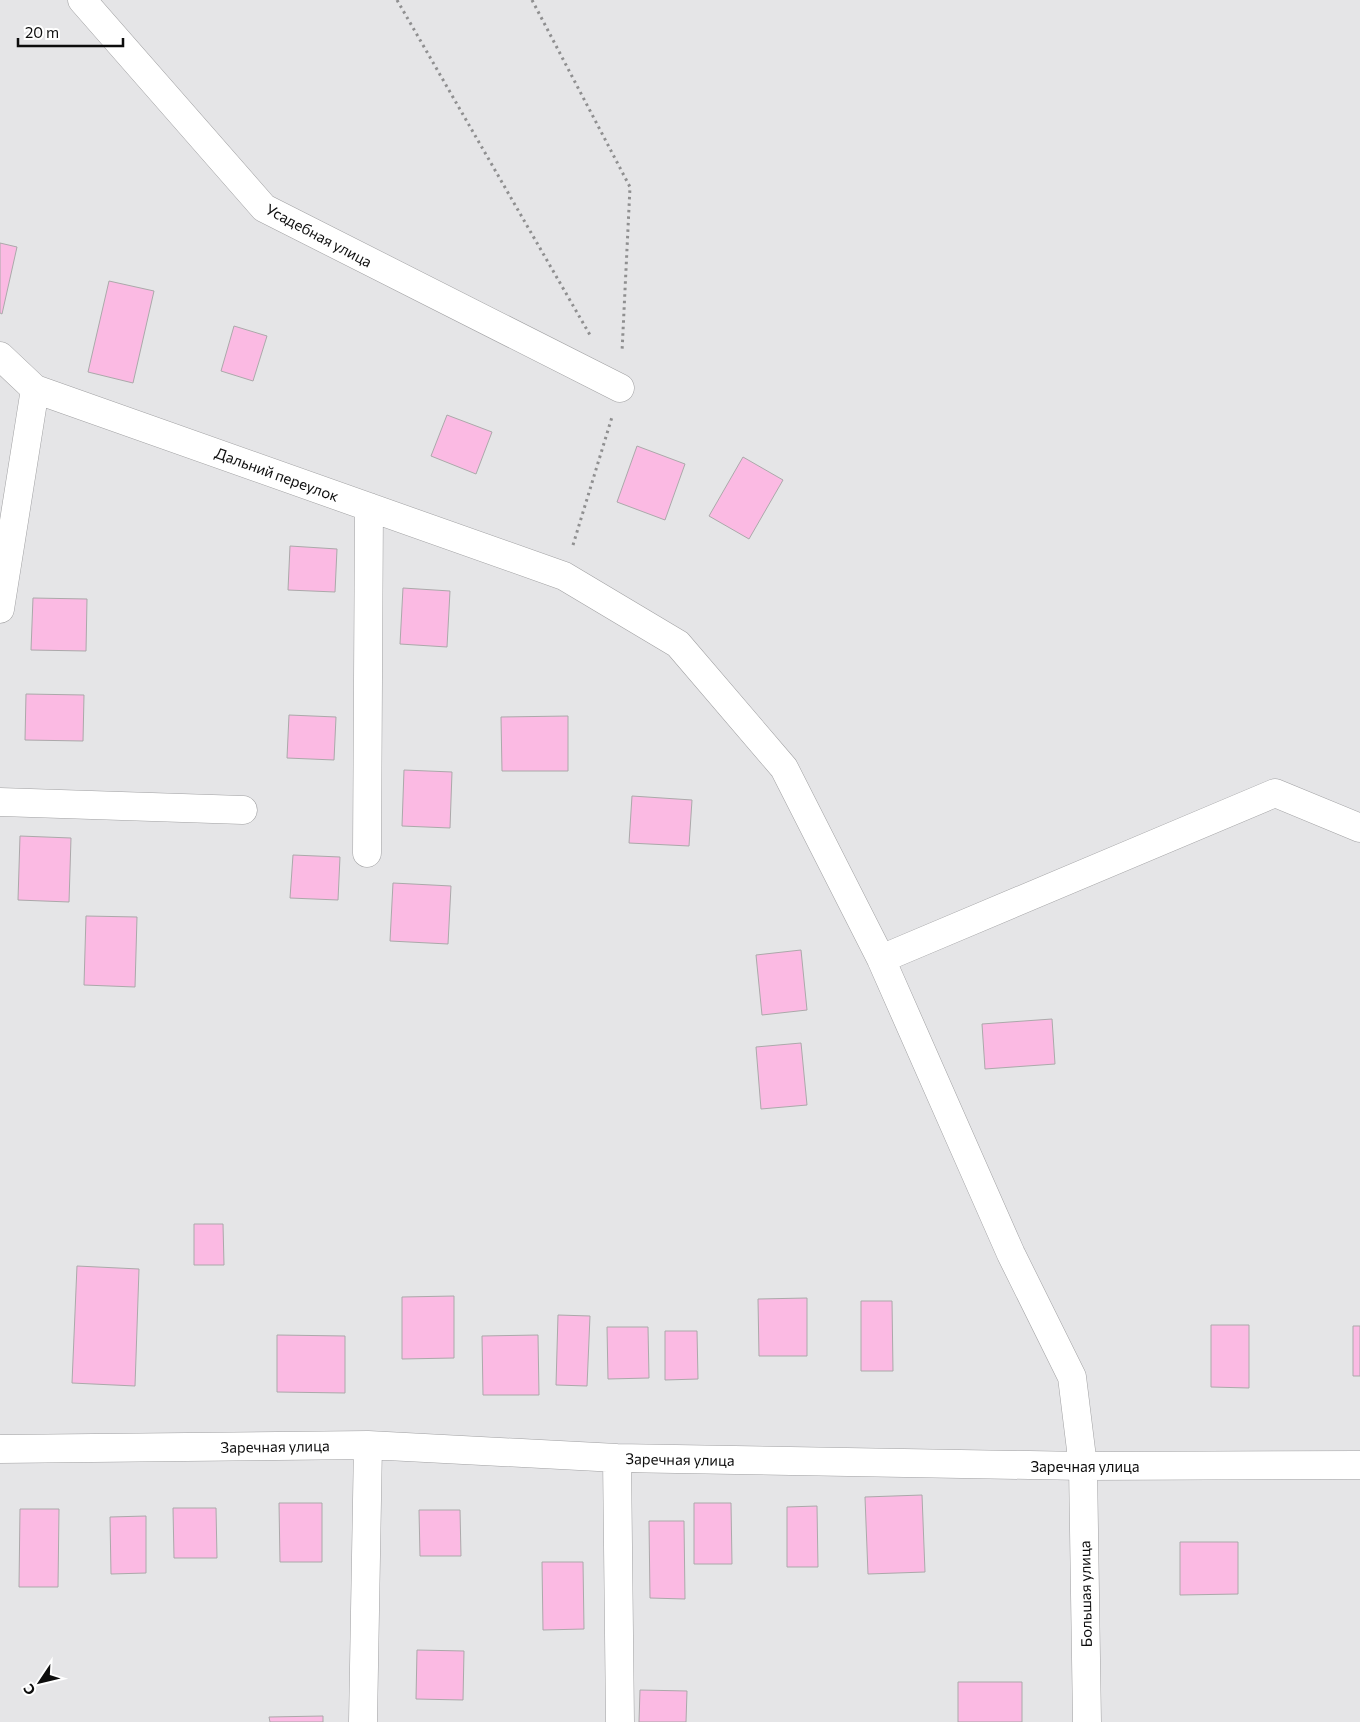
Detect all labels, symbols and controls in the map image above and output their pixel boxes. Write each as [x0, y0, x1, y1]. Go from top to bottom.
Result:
scale bar [18, 15, 122, 47]
text: 20 m [25, 23, 59, 41]
street label: Усадебная улица [263, 199, 375, 271]
street label: Дальний переулок [213, 443, 341, 505]
street label: Заречная улица [220, 1436, 330, 1456]
street label: Заречная улица [625, 1449, 735, 1469]
street label: Заречная улица [1030, 1457, 1140, 1475]
street label: Большая улица [1075, 1541, 1095, 1647]
north arrow [15, 1657, 65, 1707]
text: С [19, 1681, 39, 1699]

